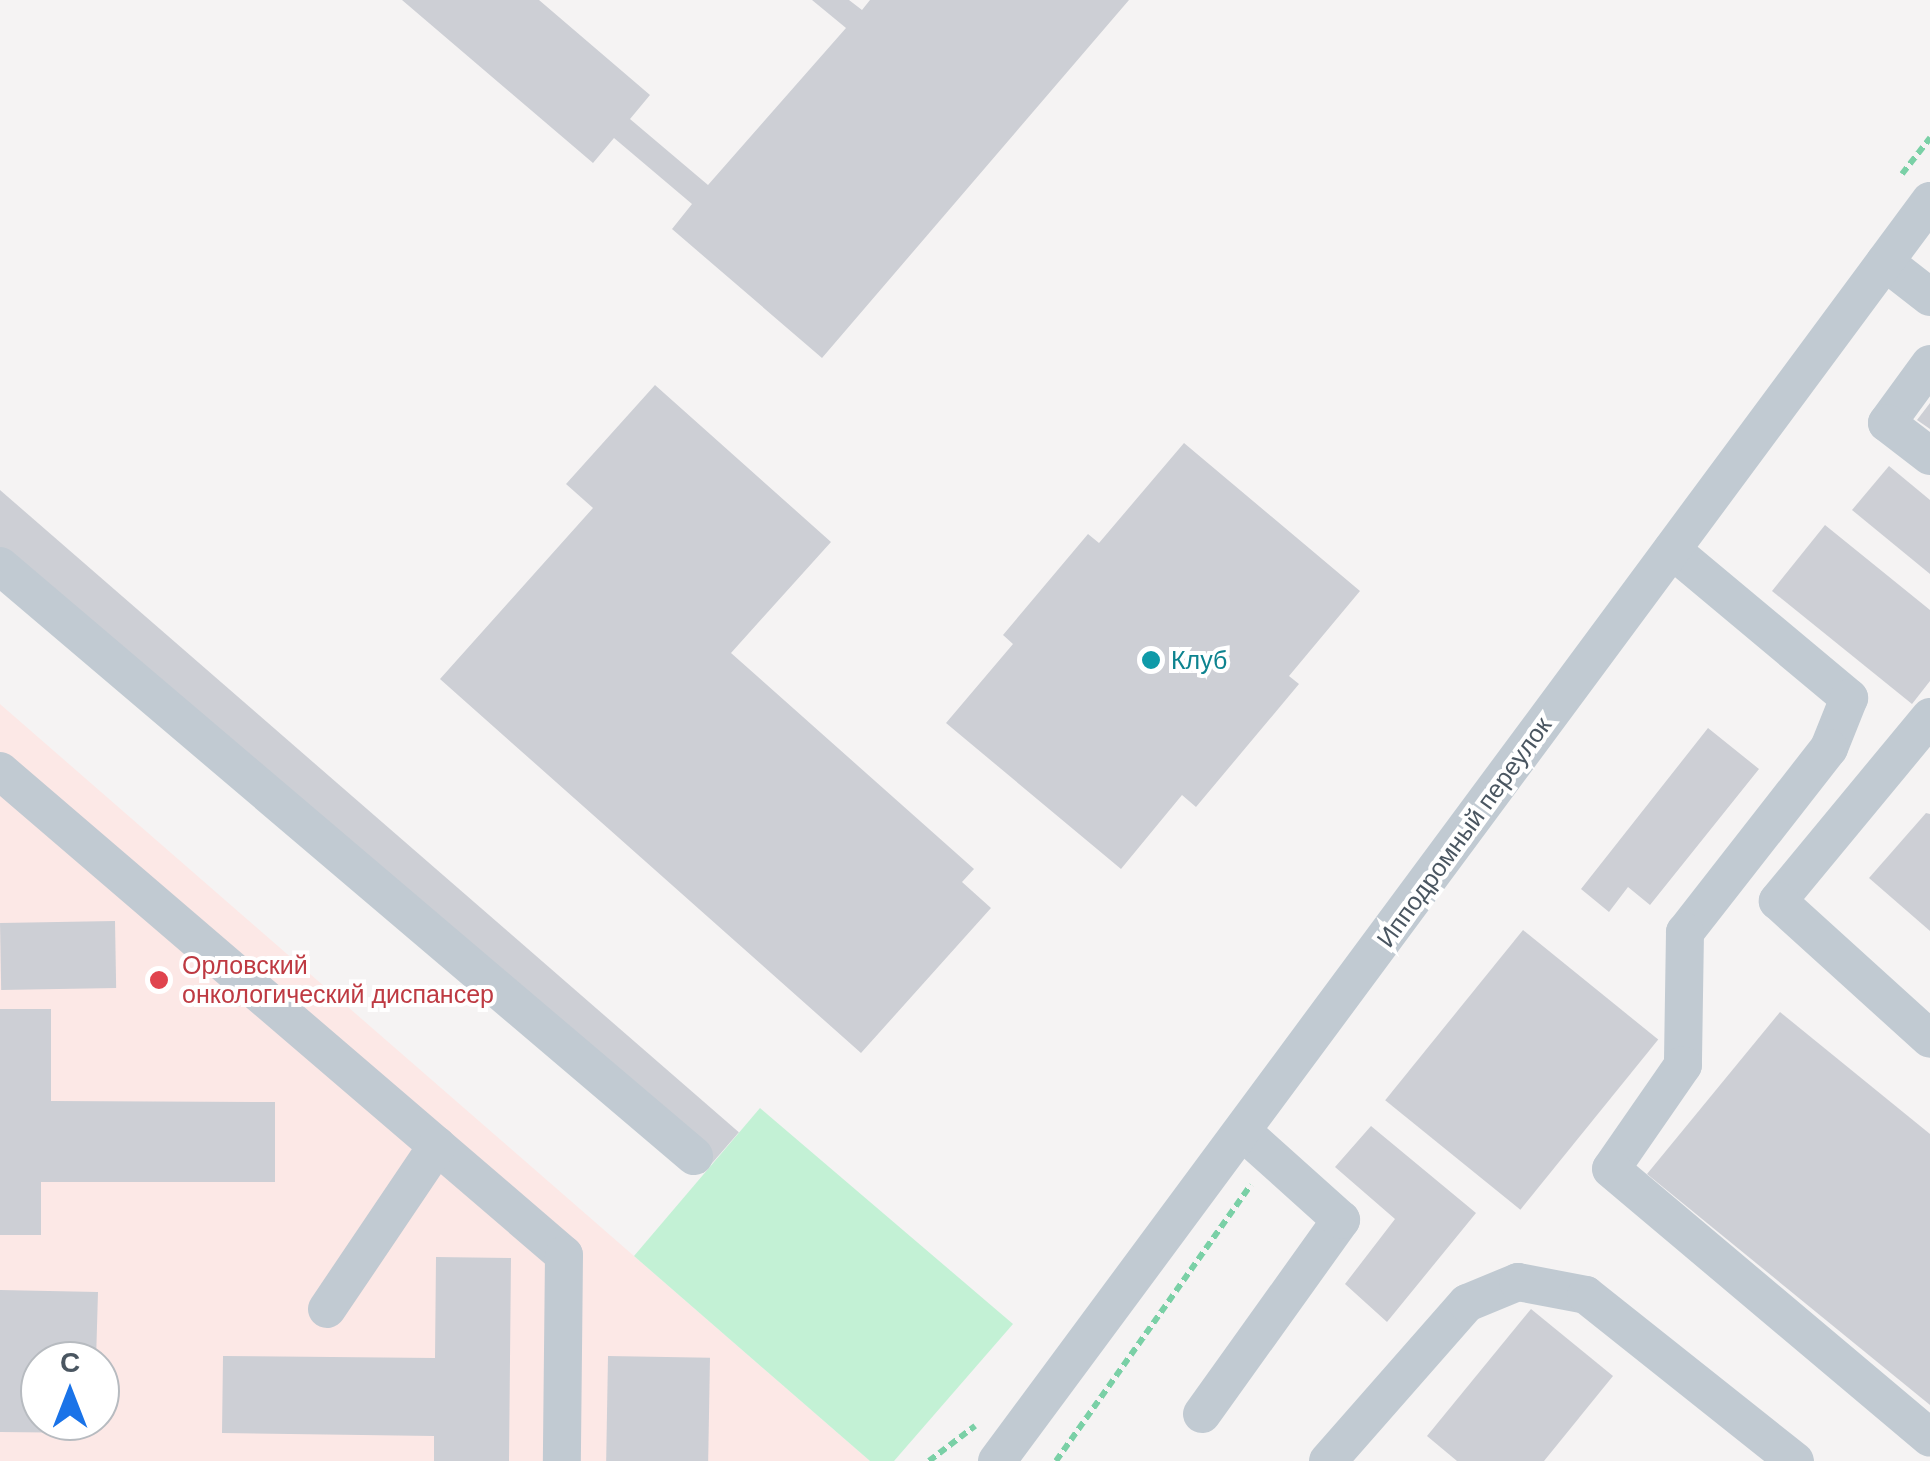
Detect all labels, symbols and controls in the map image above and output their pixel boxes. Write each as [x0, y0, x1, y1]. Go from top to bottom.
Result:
place label: Клуб [1171, 645, 1227, 675]
marker: Клуб [1140, 649, 1162, 671]
street label: Ипподромный переулок [1370, 711, 1558, 953]
place label: Орловский онкологический диспансер [182, 951, 494, 1010]
marker: Орловский онкологический диспансер [146, 967, 172, 993]
north arrow [20, 1341, 120, 1441]
text: С [60, 1347, 80, 1378]

